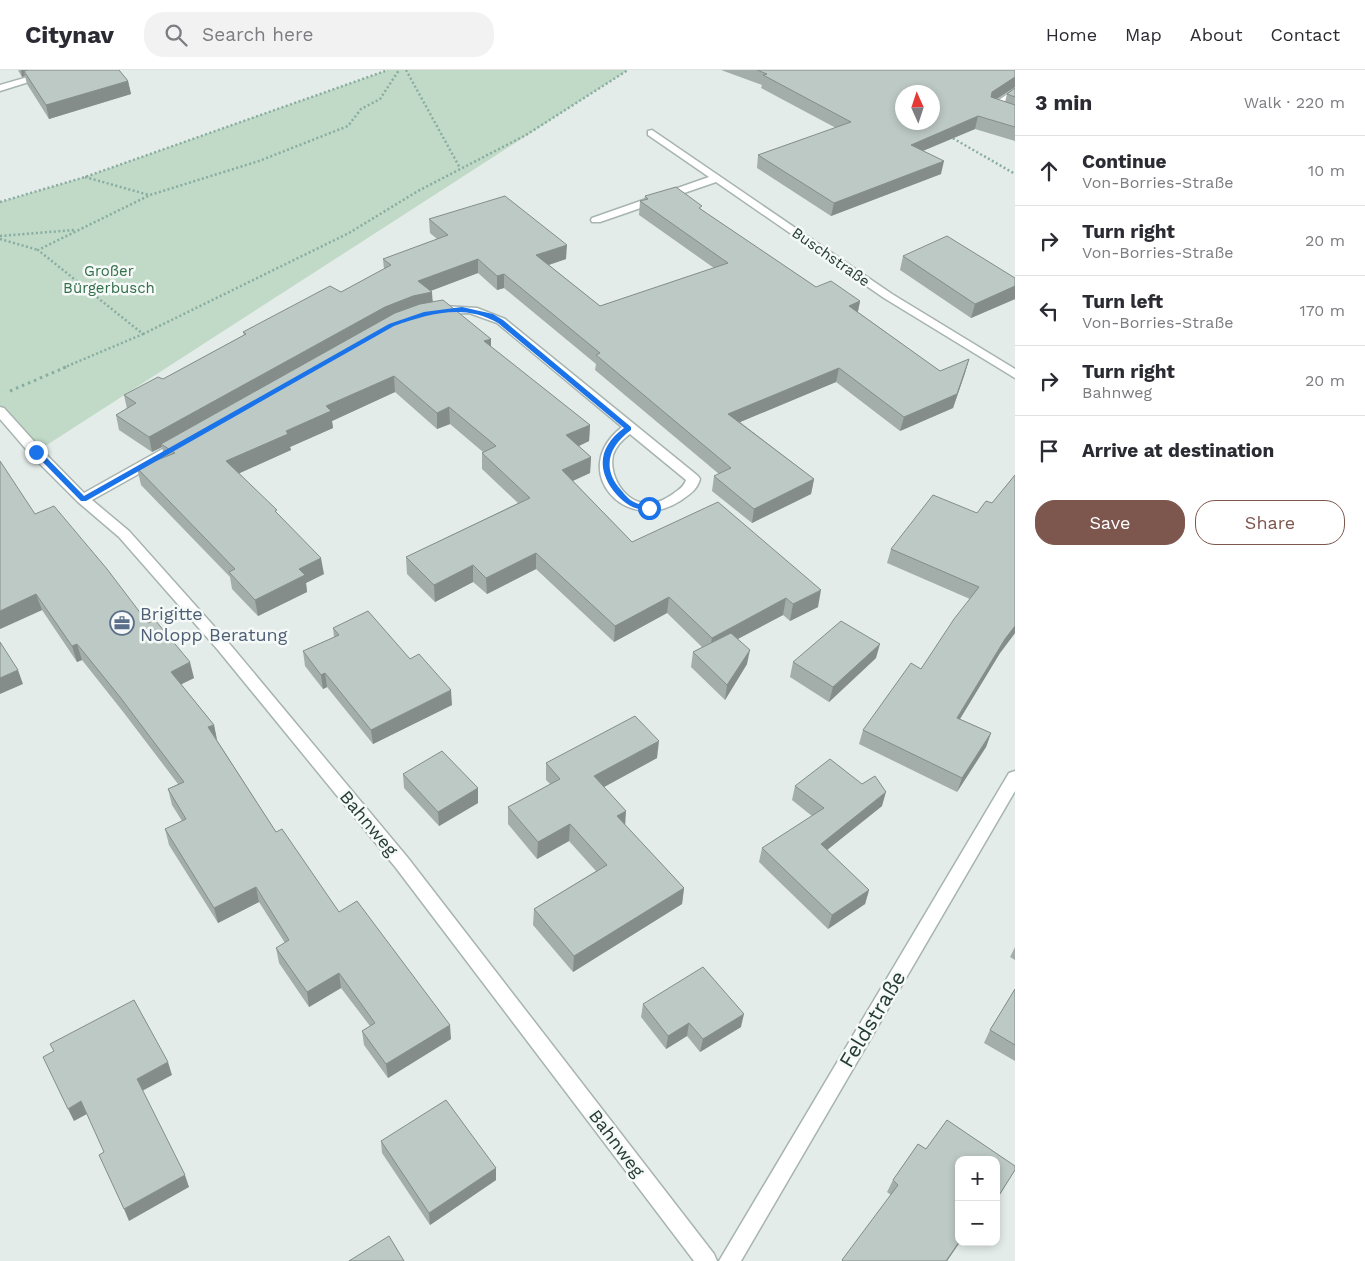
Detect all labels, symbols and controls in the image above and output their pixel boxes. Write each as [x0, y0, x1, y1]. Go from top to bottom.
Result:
search box [144, 12, 494, 57]
text: Citynav [25, 21, 114, 49]
icon: search [162, 21, 190, 49]
text: Search here [202, 23, 313, 46]
text: Home [1046, 24, 1097, 45]
text: Map [1125, 24, 1162, 45]
text: About [1190, 24, 1242, 45]
text: Contact [1270, 24, 1340, 45]
north arrow [895, 85, 940, 130]
text: 3 min [1035, 90, 1092, 115]
text: Walk · 220 m [1244, 93, 1345, 112]
text: Continue [1082, 150, 1166, 173]
icon: ahead [1035, 157, 1063, 185]
text: 10 m [1308, 161, 1345, 180]
text: Von-Borries-Straße [1082, 173, 1234, 192]
text: Turn right [1082, 220, 1175, 243]
street label: Buschstraße [789, 223, 873, 291]
icon: right [1035, 227, 1063, 255]
text: 20 m [1305, 231, 1345, 250]
text: Von-Borries-Straße [1082, 243, 1234, 262]
park label: Großer Bürgerbusch [63, 262, 155, 297]
text: Turn left [1082, 290, 1163, 313]
icon: left [1035, 297, 1063, 325]
text: 170 m [1299, 301, 1345, 320]
text: Von-Borries-Straße [1082, 313, 1234, 332]
text: Turn right [1082, 360, 1175, 383]
icon: right [1035, 367, 1063, 395]
text: 20 m [1305, 371, 1345, 390]
text: Bahnweg [1082, 383, 1152, 402]
icon: arrive [1035, 437, 1063, 465]
text: Arrive at destination [1082, 439, 1274, 462]
route end [25, 441, 48, 464]
route start [638, 497, 661, 520]
button: Save [1035, 500, 1185, 545]
button: Share [1195, 500, 1345, 545]
place label: Brigitte Nolopp Beratung [140, 603, 288, 645]
office icon: Brigitte Nolopp Beratung [109, 610, 135, 636]
street label: Bahnweg [336, 786, 403, 860]
street label: Feldstraße [833, 966, 911, 1072]
street label: Bahnweg [585, 1105, 649, 1181]
map controls [955, 1156, 1000, 1246]
button: + [955, 1156, 1000, 1201]
button: − [955, 1201, 1000, 1246]

